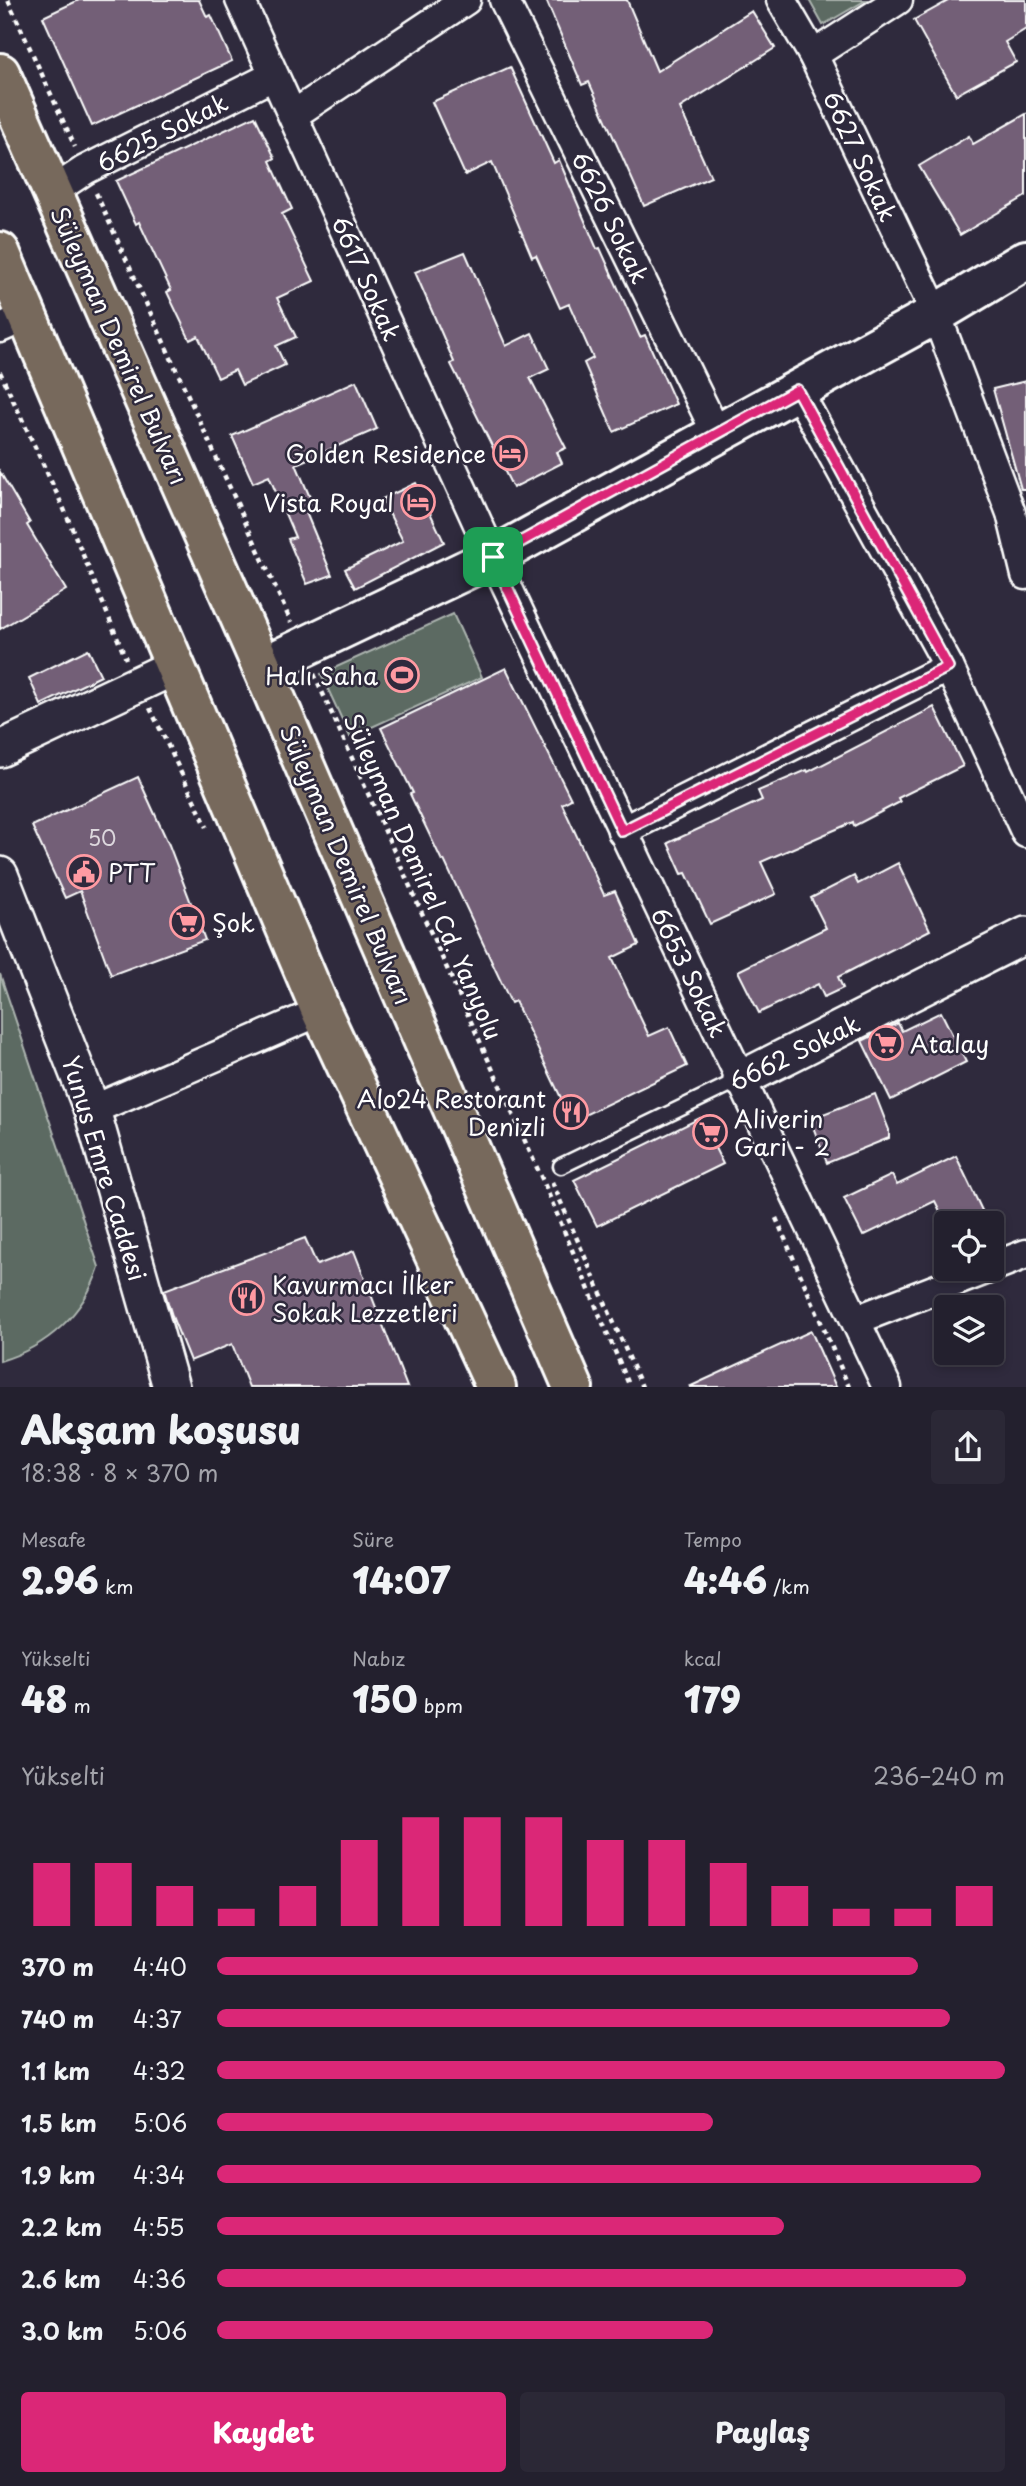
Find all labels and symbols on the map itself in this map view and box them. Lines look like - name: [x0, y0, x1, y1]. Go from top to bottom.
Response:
- street label: 6625 Sokak: [90, 83, 234, 180]
- street label: 6627 Sokak: [815, 85, 907, 227]
- street label: 6626 Sokak: [563, 145, 659, 290]
- street label: Süleyman Demirel Bulvarı: [42, 200, 198, 490]
- street label: 6617 Sokak: [323, 210, 411, 347]
- hotel icon: Golden Residence: [491, 434, 529, 472]
- place label: Golden Residence: [285, 435, 486, 471]
- hotel icon: Vista Royal: [399, 483, 437, 521]
- place label: Vista Royal: [263, 484, 394, 520]
- pin: [463, 527, 523, 587]
- sports icon: Halı Saha: [383, 656, 421, 694]
- place label: Halı Saha: [265, 657, 378, 693]
- street label: Süleyman Demirel Cd. Yanyolu: [335, 707, 513, 1045]
- street label: Süleyman Demirel Bulvarı: [272, 718, 422, 1010]
- house number: 50: [88, 821, 116, 853]
- public building icon: PTT: [65, 853, 103, 891]
- place label: PTT: [108, 854, 156, 890]
- street label: 6653 Sokak: [643, 901, 737, 1043]
- supermarket icon: Şok: [168, 903, 206, 941]
- place label: Şok: [212, 904, 255, 940]
- street label: 6662 Sokak: [722, 1005, 866, 1099]
- supermarket icon: Atalay: [867, 1024, 905, 1062]
- place label: Atalay: [910, 1025, 989, 1061]
- street label: Yunus Emre Caddesi: [54, 1051, 156, 1285]
- place label: Alo24 Restorant Denizli: [357, 1080, 546, 1144]
- restaurant icon: Alo24 Restorant Denizli: [552, 1093, 590, 1131]
- place label: Aliverin Gari - 2: [734, 1100, 830, 1164]
- supermarket icon: Aliverin Gari - 2: [691, 1113, 729, 1151]
- place label: Kavurmacı İlker Sokak Lezzetleri: [272, 1266, 458, 1330]
- restaurant icon: Kavurmacı İlker Sokak Lezzetleri: [228, 1279, 266, 1317]

